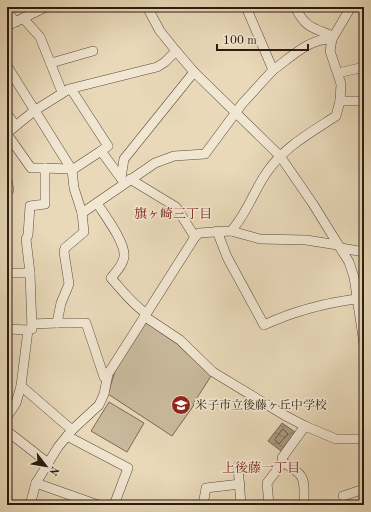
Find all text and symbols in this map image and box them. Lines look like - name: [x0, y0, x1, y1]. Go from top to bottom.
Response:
- scale bar: [217, 26, 308, 52]
- text: 100 m: [223, 35, 257, 47]
- district label: 旗ヶ崎三丁目: [134, 207, 212, 221]
- school or university icon: 米子市立後藤ヶ丘中学校: [170, 394, 192, 416]
- place label: 米子市立後藤ヶ丘中学校: [195, 398, 327, 412]
- north arrow: [26, 446, 66, 486]
- district label: 上後藤一丁目: [222, 461, 300, 475]
- text: N: [46, 464, 60, 477]

